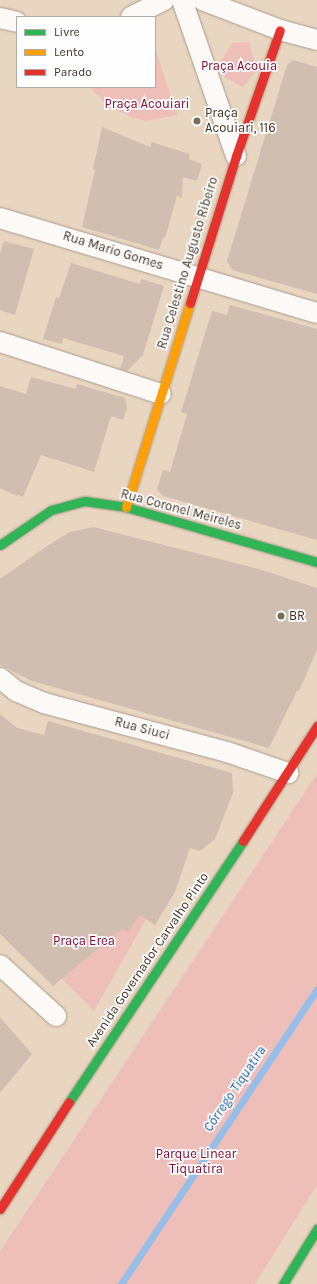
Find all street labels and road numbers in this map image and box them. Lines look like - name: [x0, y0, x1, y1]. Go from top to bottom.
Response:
- street label: Rua Celestino Augusto Ribeiro: [154, 175, 222, 351]
- street label: Rua Mario Gomes: [61, 228, 165, 274]
- street label: Rua Coronel Meireles: [119, 486, 243, 534]
- street label: Rua Siuci: [113, 714, 171, 744]
- street label: Avenida Governador Carvalho Pinto: [84, 870, 212, 1050]

